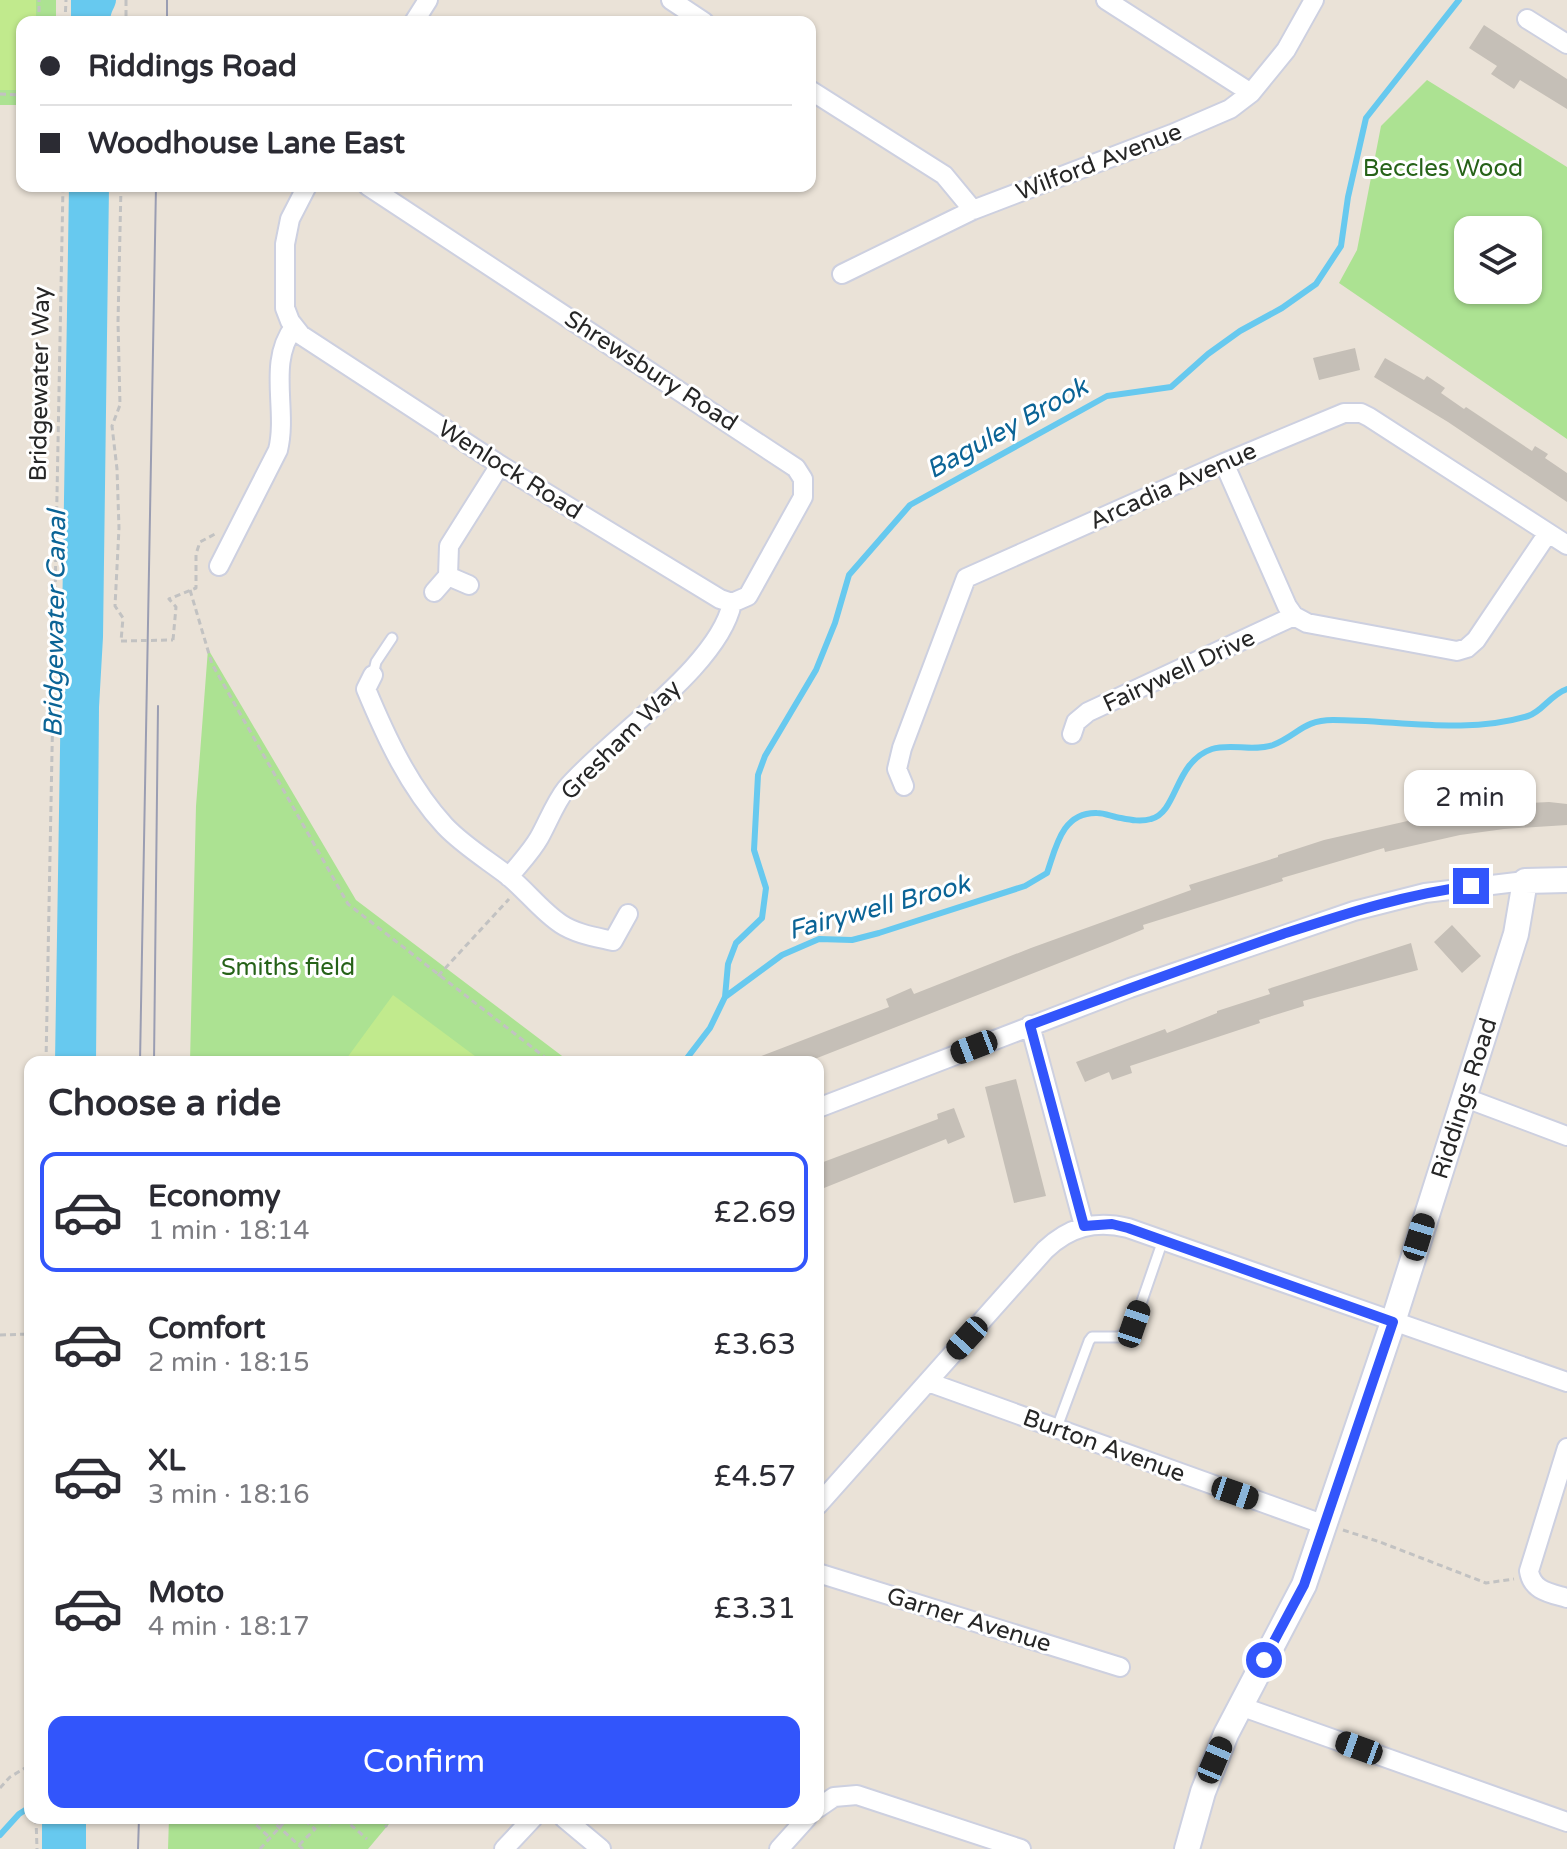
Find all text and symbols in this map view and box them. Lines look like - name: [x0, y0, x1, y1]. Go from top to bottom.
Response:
- text: Riddings Road: [88, 48, 297, 85]
- street label: Wilford Avenue: [1012, 117, 1186, 207]
- text: Woodhouse Lane East: [88, 125, 405, 162]
- park label: Beccles Wood: [1363, 154, 1523, 183]
- map controls: [1454, 216, 1542, 304]
- button: layers: [1454, 216, 1542, 304]
- street label: Bridgewater Way: [24, 286, 56, 482]
- street label: Shrewsbury Road: [559, 304, 743, 438]
- water label: Baguley Brook: [921, 370, 1095, 485]
- street label: Wenlock Road: [433, 414, 587, 526]
- street label: Arcadia Avenue: [1085, 436, 1261, 536]
- water label: Bridgewater Canal: [38, 507, 73, 738]
- street label: Fairywell Drive: [1099, 623, 1259, 719]
- street label: Gresham Way: [555, 674, 687, 806]
- callout: 2 min: [1405, 770, 1537, 826]
- text: 2 min: [1435, 782, 1505, 813]
- water label: Fairywell Brook: [785, 867, 975, 946]
- route end: [1453, 868, 1489, 904]
- park label: Smiths field: [221, 953, 355, 982]
- street label: Riddings Road: [1425, 1014, 1503, 1183]
- car: [947, 1027, 1001, 1067]
- text: Choose a ride: [48, 1082, 281, 1125]
- icon: car: [52, 1176, 124, 1248]
- text: Economy: [148, 1178, 281, 1215]
- text: £2.69: [714, 1194, 796, 1231]
- car: [1401, 1211, 1437, 1263]
- text: 1 min · 18:14: [148, 1215, 310, 1246]
- car: [1115, 1297, 1153, 1351]
- icon: car: [52, 1308, 124, 1380]
- text: Comfort: [148, 1310, 266, 1347]
- car: [942, 1312, 992, 1364]
- text: £3.63: [714, 1326, 796, 1363]
- text: 2 min · 18:15: [148, 1347, 310, 1378]
- street label: Burton Avenue: [1019, 1403, 1189, 1489]
- icon: car: [52, 1440, 124, 1512]
- text: XL: [148, 1442, 185, 1479]
- text: £4.57: [714, 1458, 796, 1495]
- car: [1208, 1474, 1262, 1512]
- text: 3 min · 18:16: [148, 1479, 310, 1510]
- icon: car: [52, 1572, 124, 1644]
- text: Moto: [148, 1574, 224, 1611]
- street label: Garner Avenue: [883, 1581, 1055, 1659]
- text: £3.31: [714, 1590, 796, 1627]
- text: 4 min · 18:17: [148, 1611, 310, 1642]
- route start: [1246, 1642, 1282, 1678]
- button: Confirm: [48, 1716, 800, 1808]
- car: [1332, 1729, 1386, 1767]
- car: [1195, 1733, 1235, 1787]

